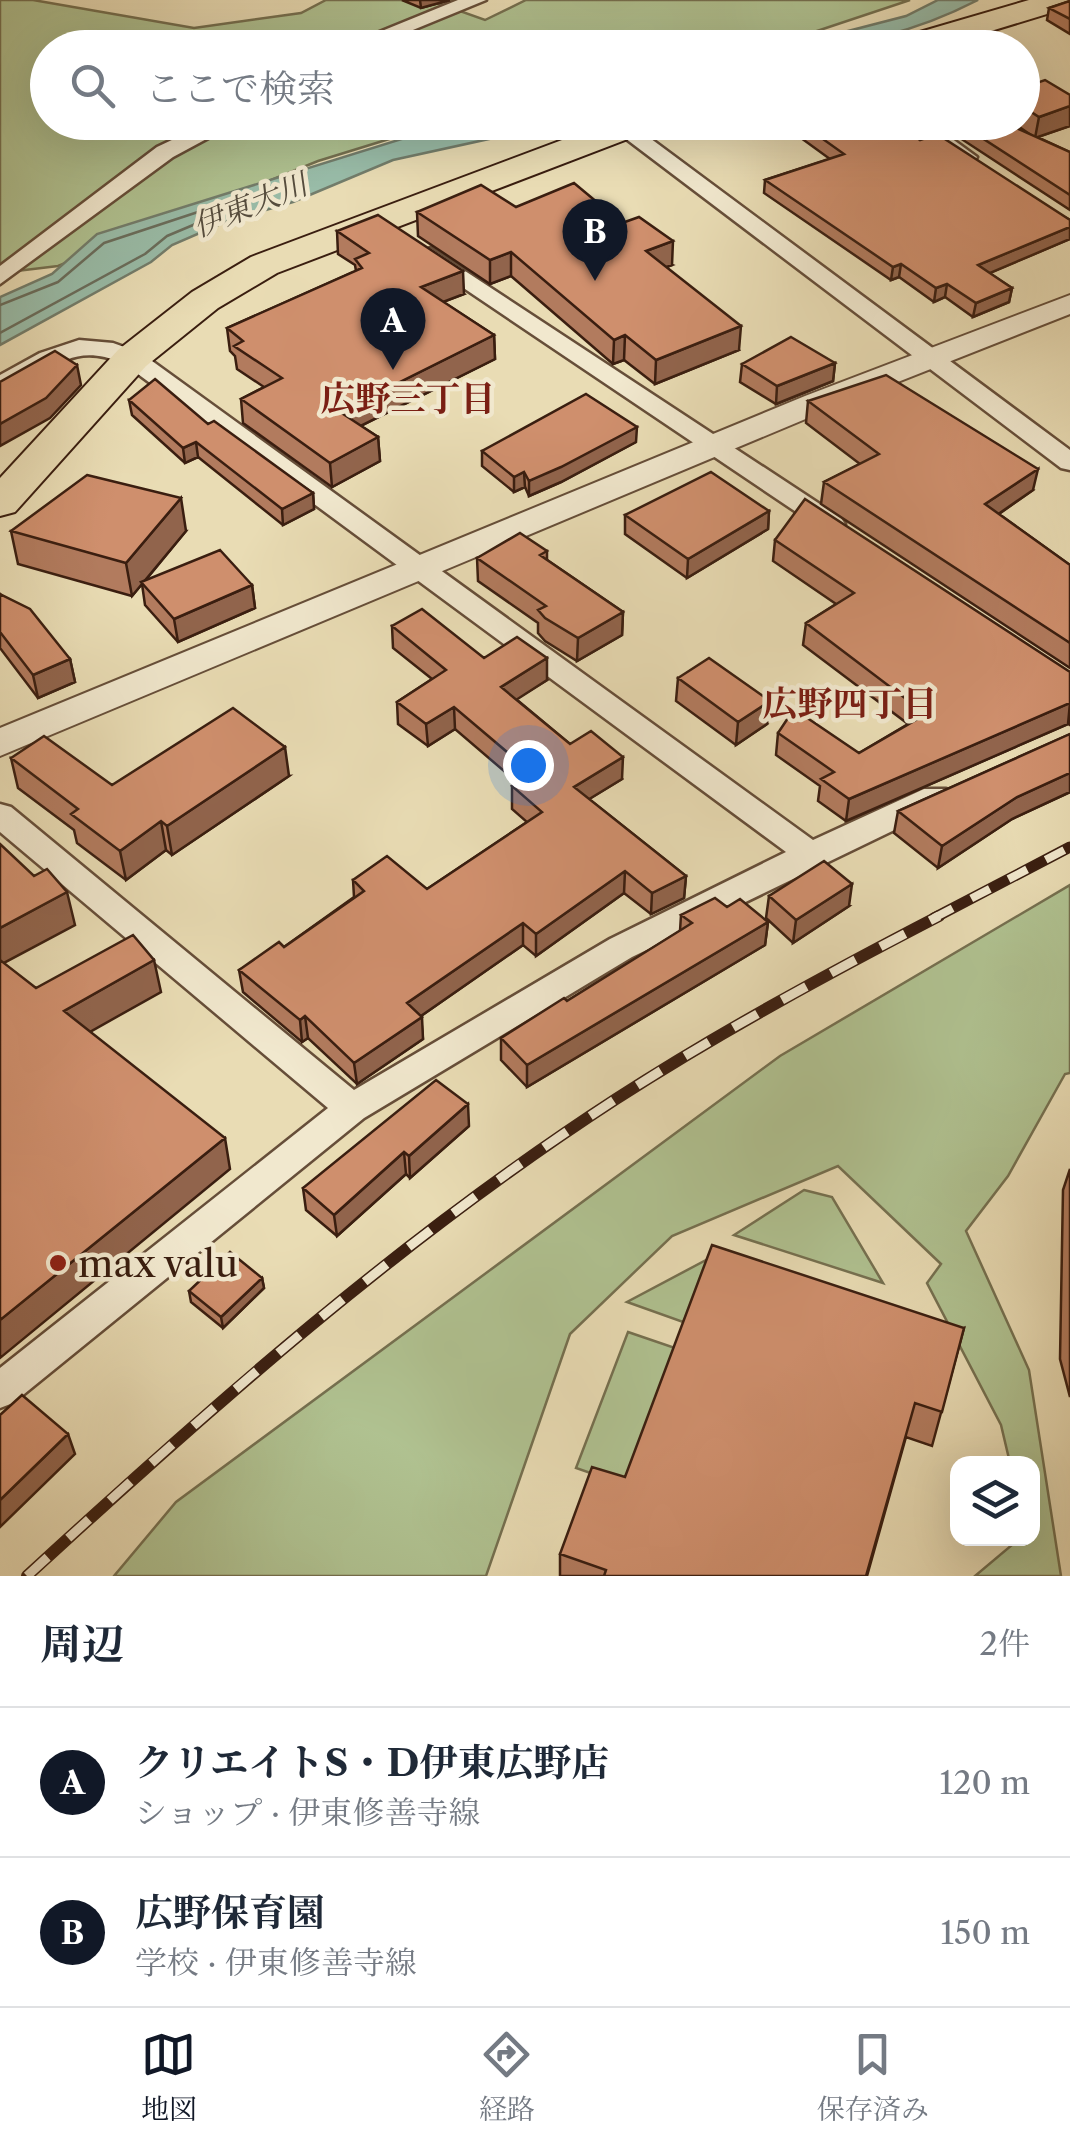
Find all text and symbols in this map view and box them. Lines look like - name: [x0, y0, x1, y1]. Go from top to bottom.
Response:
- search box: [30, 30, 1040, 140]
- icon: search: [65, 58, 120, 113]
- text: ここで検索: [145, 65, 335, 112]
- water label: 伊東大川: [187, 164, 315, 245]
- pin: B: [562, 198, 628, 281]
- pin: A: [360, 288, 426, 370]
- district label: 広野三丁目: [320, 377, 496, 420]
- district label: 広野四丁目: [762, 682, 938, 725]
- your location: [503, 740, 554, 791]
- place label: max valu: [78, 1240, 238, 1287]
- marker: max valu: [47, 1252, 69, 1274]
- map controls: [950, 1456, 1040, 1546]
- button: layers: [950, 1456, 1040, 1546]
- text: 周辺: [40, 1618, 124, 1670]
- text: 2件: [980, 1624, 1030, 1663]
- text: クリエイトS・D伊東広野店: [135, 1739, 610, 1786]
- text: A: [60, 1763, 85, 1802]
- text: 120 m: [940, 1763, 1030, 1802]
- text: ショップ · 伊東修善寺線: [135, 1793, 480, 1832]
- text: 広野保育園: [135, 1889, 325, 1936]
- text: B: [61, 1913, 84, 1952]
- text: 150 m: [941, 1913, 1030, 1952]
- text: 学校 · 伊東修善寺線: [135, 1943, 417, 1982]
- tab: 地図: [141, 2027, 197, 2127]
- tab: 経路: [479, 2027, 535, 2127]
- tab: 保存済み: [817, 2027, 929, 2127]

